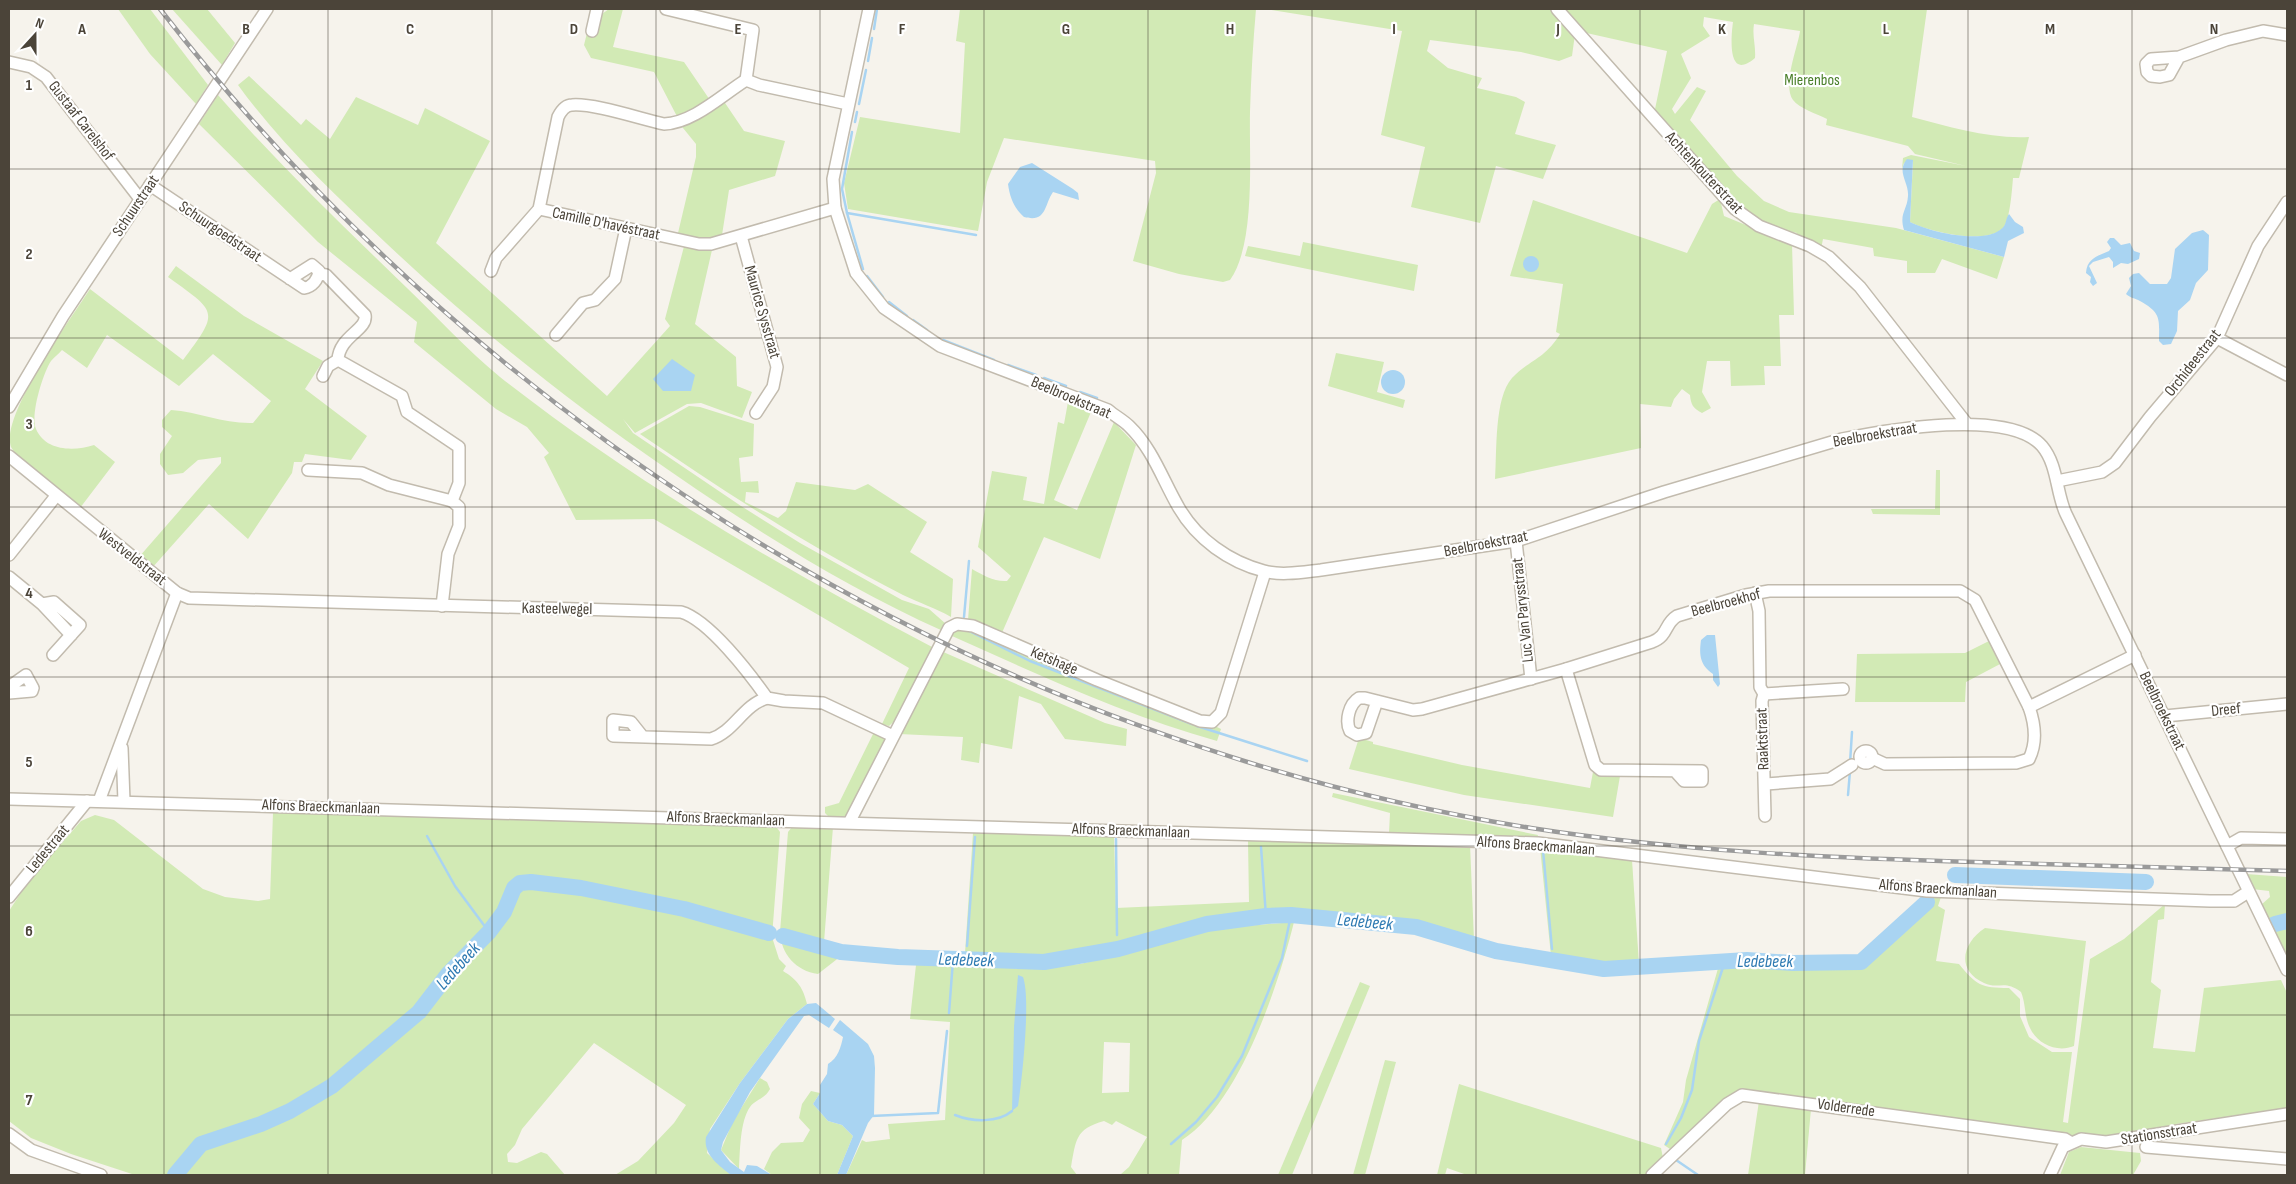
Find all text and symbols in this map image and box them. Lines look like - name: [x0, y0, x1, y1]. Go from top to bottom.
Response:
- north arrow: [10, 10, 60, 60]
- text: N: [33, 14, 46, 33]
- text: A: [77, 20, 86, 39]
- text: B: [242, 20, 250, 39]
- text: C: [406, 20, 414, 39]
- text: D: [570, 20, 578, 39]
- text: E: [735, 20, 742, 39]
- text: F: [899, 20, 906, 39]
- text: G: [1062, 20, 1070, 39]
- text: H: [1226, 20, 1234, 39]
- text: I: [1392, 20, 1396, 39]
- text: J: [1555, 20, 1560, 39]
- text: K: [1718, 20, 1726, 39]
- text: L: [1883, 20, 1890, 39]
- text: M: [2045, 20, 2055, 39]
- text: N: [2210, 20, 2218, 39]
- park label: Mierenbos: [1784, 71, 1840, 90]
- text: 1: [26, 76, 33, 95]
- street label: Gustaaf Carelshof: [44, 77, 118, 165]
- street label: Achtenkouterstraat: [1660, 127, 1747, 218]
- street label: Schuurstraat: [109, 172, 164, 240]
- street label: Schuurgoedstraat: [175, 197, 265, 267]
- street label: Camille D'havéstraat: [550, 203, 662, 245]
- text: 2: [25, 245, 33, 264]
- street label: Maurice Sysstraat: [740, 263, 784, 361]
- street label: Orchideestraat: [2161, 325, 2225, 400]
- street label: Beelbroekstraat: [1028, 373, 1114, 423]
- text: 3: [25, 415, 33, 434]
- street label: Beelbroekstraat: [1831, 418, 1919, 452]
- street label: Westveldstraat: [94, 524, 170, 590]
- street label: Beelbroekstraat: [1442, 527, 1530, 561]
- street label: Luc Van Parysstraat: [1508, 557, 1538, 663]
- text: 4: [25, 584, 33, 603]
- street label: Beelbroekhof: [1689, 585, 1763, 621]
- street label: Kasteelwegel: [521, 599, 593, 619]
- street label: Ketshage: [1027, 643, 1081, 679]
- street label: Beelbroekstraat: [2135, 669, 2189, 753]
- street label: Dreef: [2210, 699, 2242, 721]
- street label: Raaktstraat: [1752, 707, 1774, 771]
- text: 5: [25, 753, 33, 772]
- street label: Alfons Braeckmanlaan: [261, 795, 380, 819]
- street label: Alfons Braeckmanlaan: [666, 807, 785, 831]
- street label: Alfons Braeckmanlaan: [1071, 819, 1190, 843]
- street label: Ledestraat: [22, 821, 74, 877]
- street label: Alfons Braeckmanlaan: [1475, 832, 1596, 860]
- street label: Alfons Braeckmanlaan: [1877, 875, 1998, 903]
- water label: Ledebeek: [1336, 909, 1395, 935]
- text: 6: [25, 922, 33, 941]
- water label: Ledebeek: [432, 937, 485, 994]
- water label: Ledebeek: [938, 949, 996, 972]
- water label: Ledebeek: [1737, 951, 1794, 972]
- text: 7: [26, 1091, 33, 1110]
- street label: Volderrede: [1816, 1095, 1876, 1121]
- street label: Stationsstraat: [2120, 1119, 2199, 1149]

